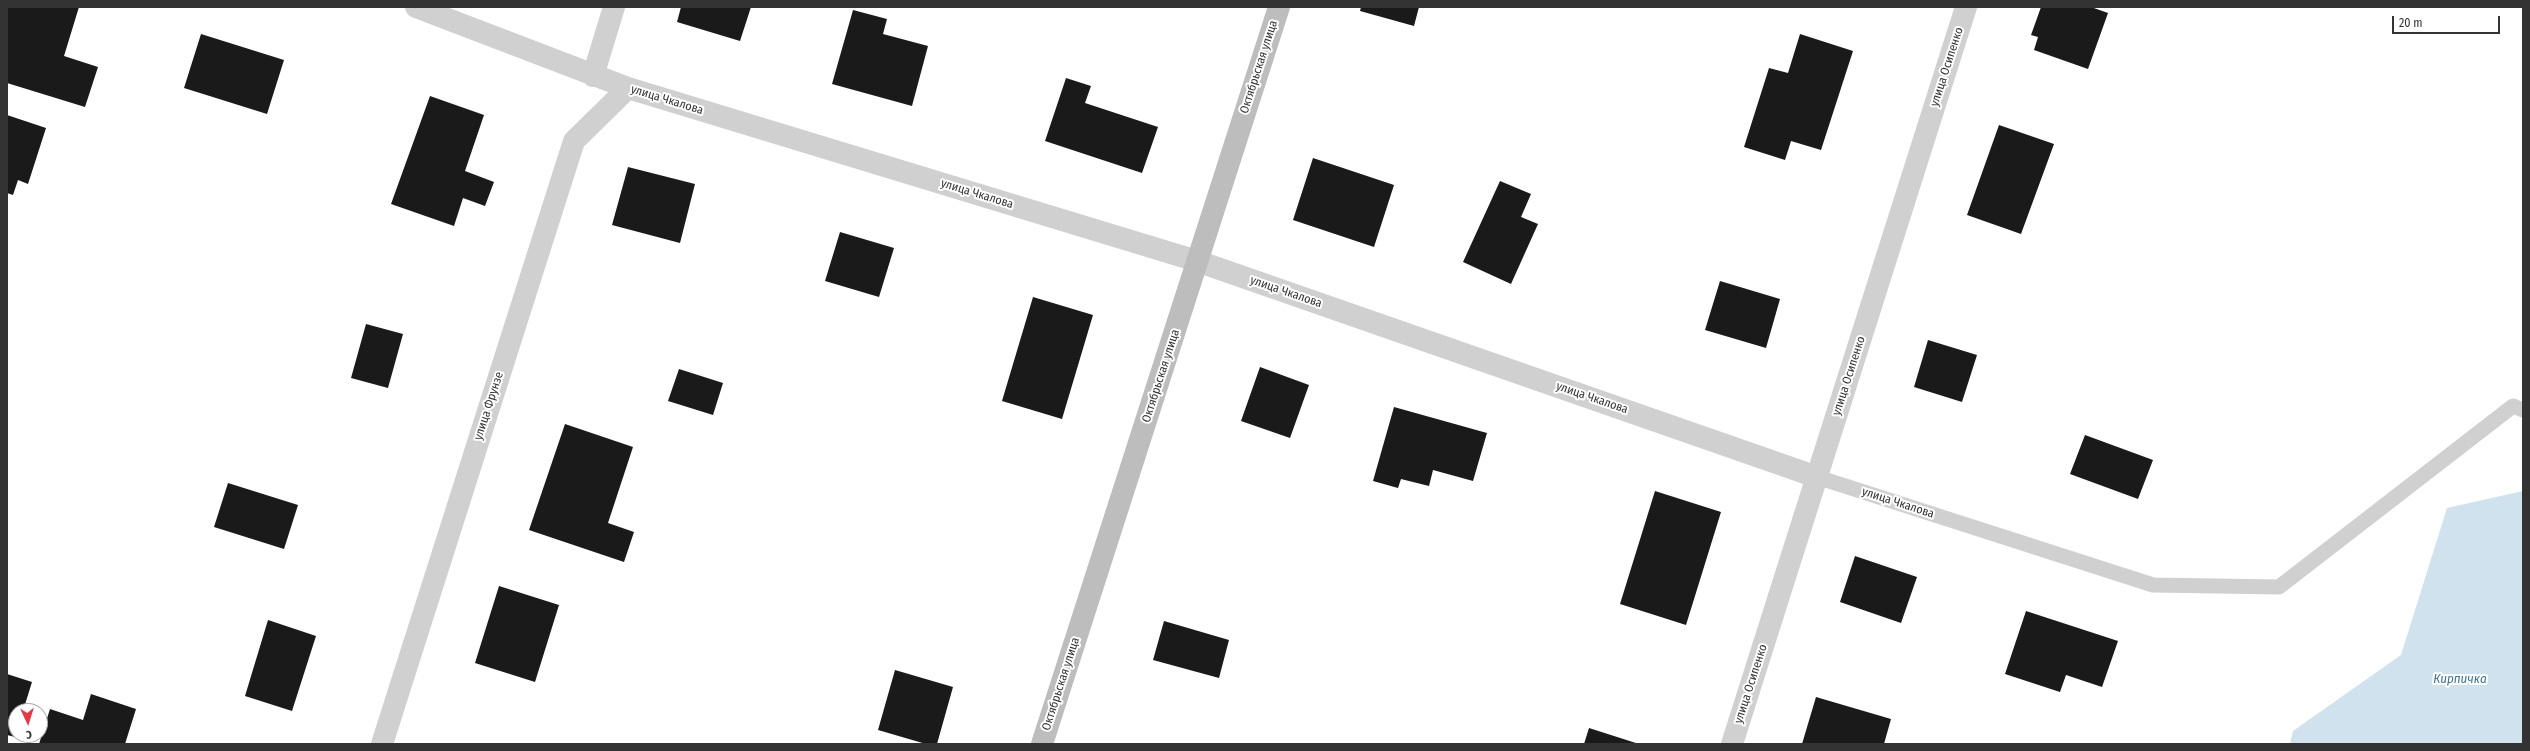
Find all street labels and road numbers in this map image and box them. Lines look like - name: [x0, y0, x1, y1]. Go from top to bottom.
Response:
- street label: Октябрьская улица: [1237, 19, 1281, 115]
- street label: улица Осипенко: [1927, 26, 1967, 108]
- street label: улица Чкалова: [629, 82, 705, 118]
- street label: улица Чкалова: [939, 176, 1015, 212]
- street label: улица Чкалова: [1248, 273, 1324, 311]
- street label: Октябрьская улица: [1139, 328, 1183, 424]
- street label: улица Осипенко: [1829, 335, 1869, 417]
- street label: улица Фрунзе: [471, 370, 507, 442]
- street label: улица Чкалова: [1554, 379, 1630, 417]
- street label: улица Чкалова: [1860, 485, 1936, 521]
- street label: Октябрьская улица: [1039, 636, 1083, 732]
- street label: улица Осипенко: [1731, 643, 1771, 725]

